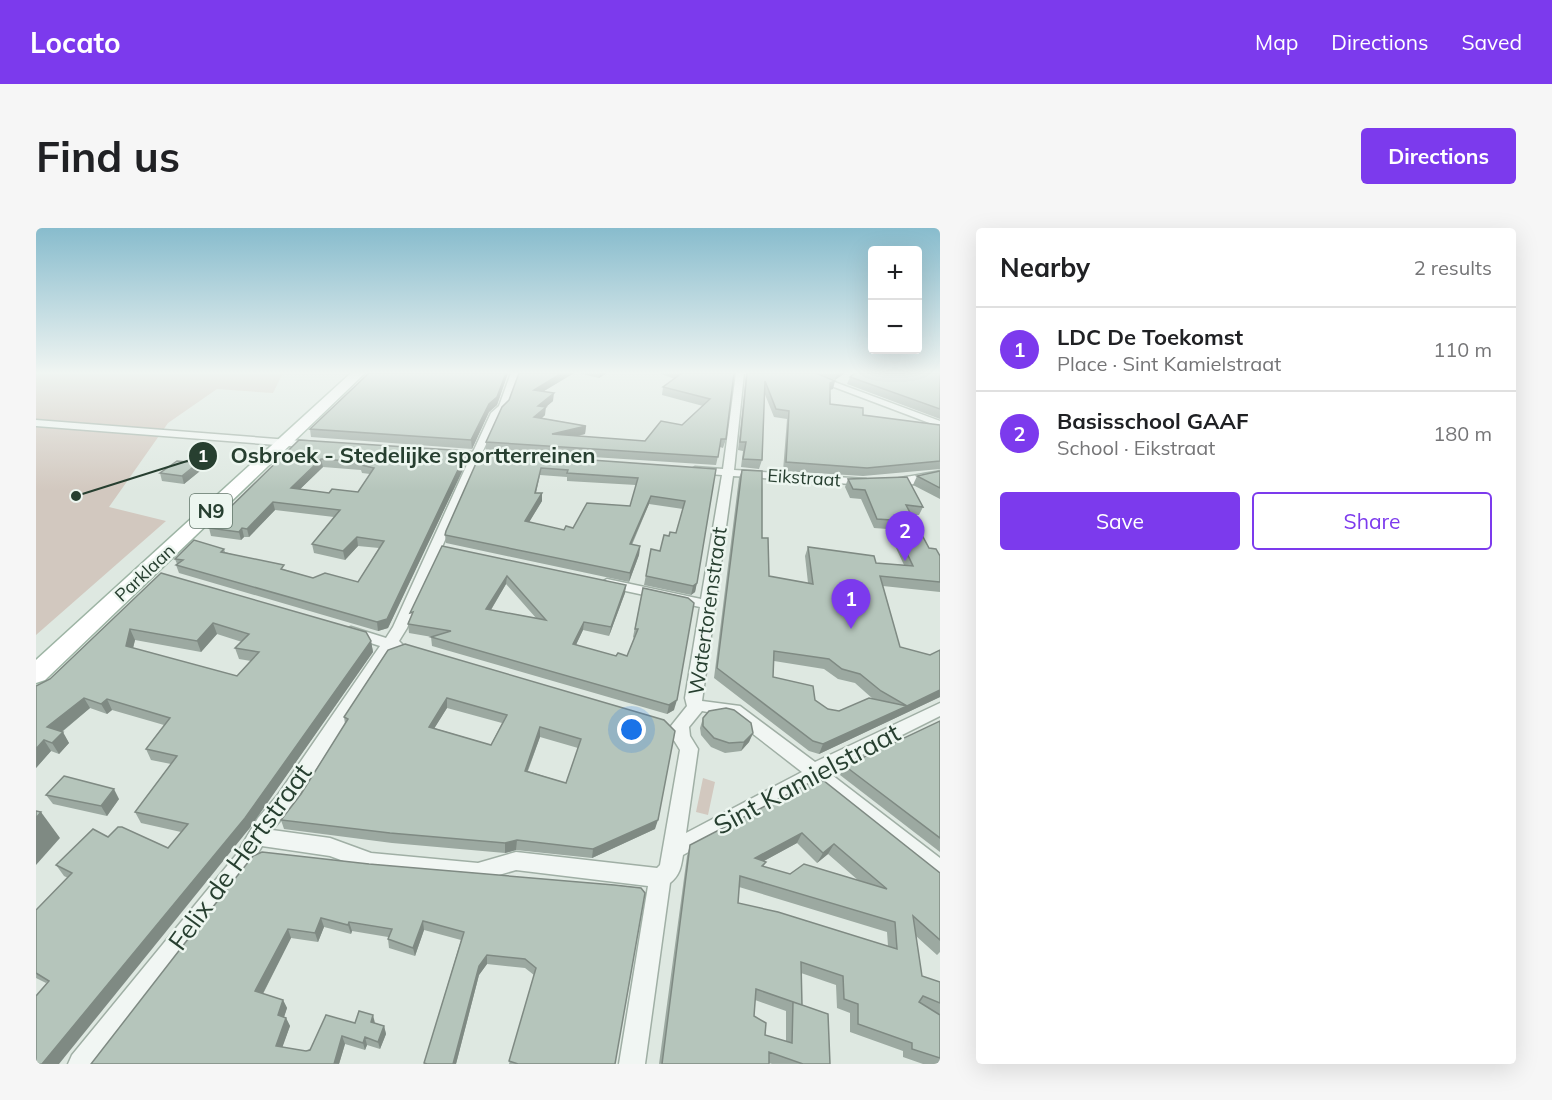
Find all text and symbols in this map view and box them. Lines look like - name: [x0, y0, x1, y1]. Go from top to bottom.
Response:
- text: Locato: [30, 25, 121, 60]
- text: Map: [1255, 29, 1298, 55]
- text: Directions: [1331, 29, 1428, 55]
- text: Saved: [1461, 29, 1522, 55]
- button: Directions: [1361, 128, 1516, 184]
- text: Find us: [36, 130, 180, 183]
- map controls: [868, 246, 922, 354]
- button: +: [868, 246, 922, 300]
- text: Nearby: [1000, 251, 1090, 284]
- text: 2 results: [1414, 255, 1492, 280]
- button: −: [868, 300, 922, 354]
- text: LDC De Toekomst: [1057, 323, 1243, 351]
- text: 1: [1014, 337, 1026, 362]
- text: 110 m: [1433, 337, 1492, 362]
- text: Place · Sint Kamielstraat: [1057, 351, 1281, 376]
- text: Basisschool GAAF: [1057, 407, 1249, 435]
- text: 2: [1014, 421, 1026, 446]
- text: 180 m: [1433, 421, 1492, 446]
- text: School · Eikstraat: [1057, 435, 1215, 460]
- callout: Osbroek - Stedelijke sportterreinen: [188, 436, 607, 476]
- text: Osbroek - Stedelijke sportterreinen: [230, 441, 596, 469]
- text: 1: [198, 444, 208, 467]
- street label: Eikstraat: [767, 463, 841, 492]
- button: Save: [1000, 492, 1240, 550]
- button: Share: [1252, 492, 1492, 550]
- road number: N9: [190, 494, 232, 528]
- pin: 2: [886, 512, 924, 561]
- street label: Watertorenstraat: [682, 525, 732, 697]
- street label: Parklaan: [110, 539, 180, 606]
- pin: 1: [832, 580, 870, 629]
- your location: [617, 715, 646, 744]
- street label: Sint Kamielstraat: [708, 716, 906, 842]
- street label: Felix de Hertstraat: [161, 757, 318, 956]

